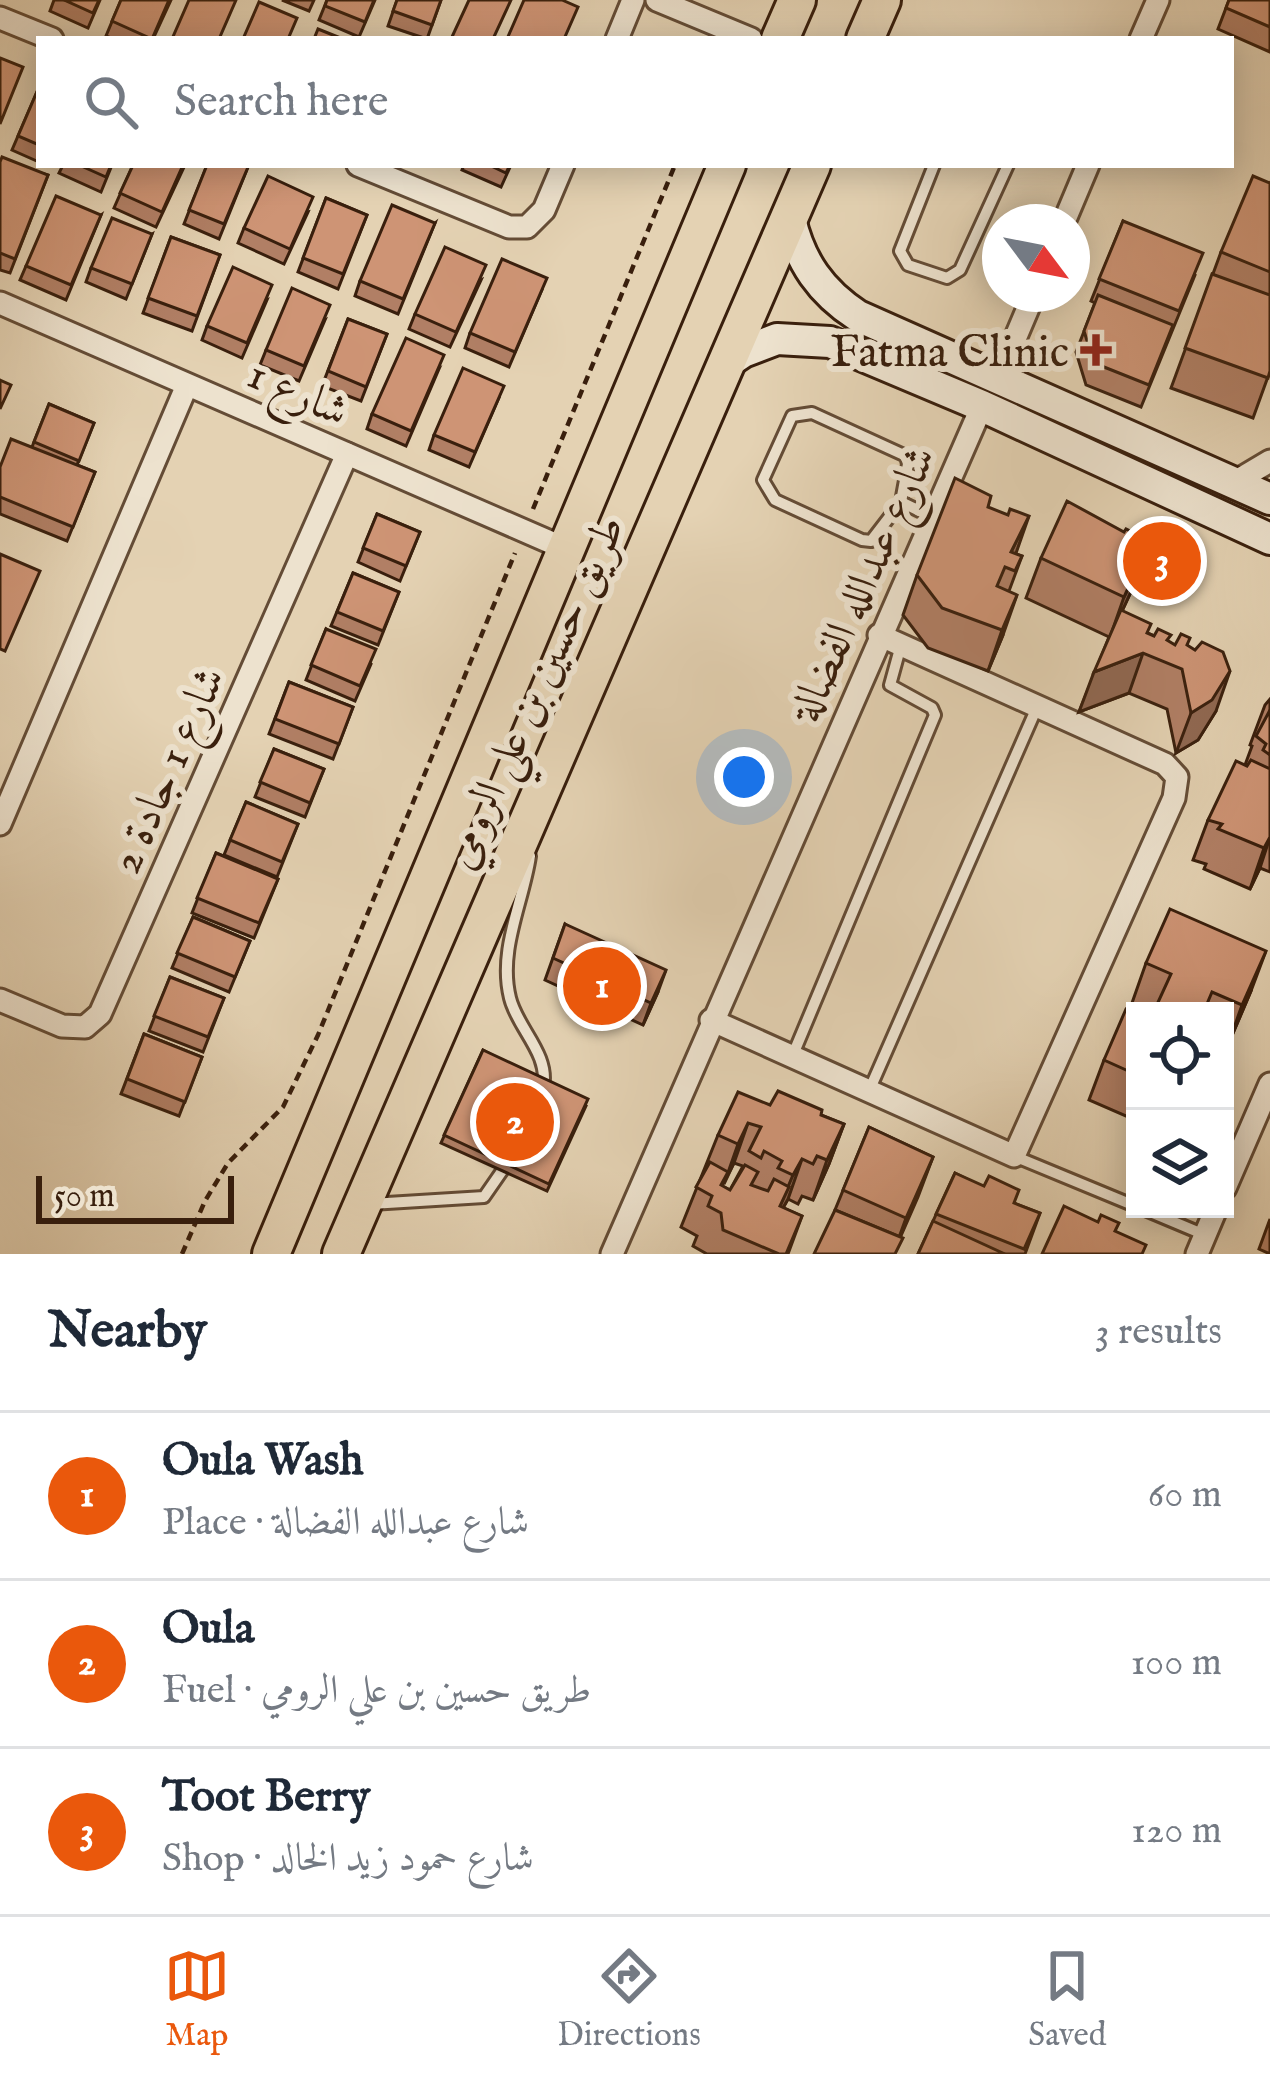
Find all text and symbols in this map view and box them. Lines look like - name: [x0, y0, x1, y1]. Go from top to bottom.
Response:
- search box: [36, 36, 1234, 168]
- icon: search: [78, 69, 144, 135]
- text: Search here: [174, 74, 388, 131]
- north arrow: [982, 204, 1090, 312]
- place label: Fatma Clinic: [830, 325, 1069, 382]
- marker: Fatma Clinic: [1080, 334, 1112, 366]
- street label: شارع 1: [236, 347, 357, 447]
- street label: شارع عبدالله الفضالة: [777, 438, 956, 736]
- street label: طريق حسين بن علي الرومي: [433, 507, 651, 883]
- pin: 3: [1123, 516, 1201, 606]
- street label: شارع 1 جادة 2: [98, 658, 245, 885]
- your location: [714, 747, 774, 807]
- pin: 1: [563, 941, 641, 1031]
- map controls: [1126, 1002, 1234, 1218]
- button: locate: [1126, 1002, 1234, 1110]
- pin: 2: [476, 1077, 554, 1167]
- button: layers: [1126, 1110, 1234, 1218]
- scale bar: [36, 1170, 234, 1223]
- text: 50 m: [54, 1176, 115, 1218]
- text: Nearby: [48, 1300, 207, 1365]
- text: 3 results: [1095, 1308, 1222, 1357]
- text: Oula Wash: [162, 1433, 364, 1490]
- text: 1: [80, 1471, 94, 1520]
- text: 60 m: [1148, 1471, 1222, 1520]
- text: Place · شارع عبدالله الفضالة: [162, 1499, 529, 1548]
- text: Oula: [162, 1601, 254, 1658]
- text: 2: [78, 1639, 96, 1688]
- text: 100 m: [1131, 1639, 1222, 1688]
- text: Fuel · طريق حسين بن علي الرومي: [162, 1667, 591, 1716]
- text: Toot Berry: [162, 1769, 370, 1826]
- text: 3: [80, 1807, 94, 1856]
- text: 120 m: [1131, 1807, 1222, 1856]
- text: Shop · شارع حمود زيد الخالد: [162, 1835, 534, 1884]
- tab: Map: [164, 1943, 230, 2057]
- tab: Directions: [557, 1943, 701, 2057]
- tab: Saved: [1028, 1943, 1106, 2057]

